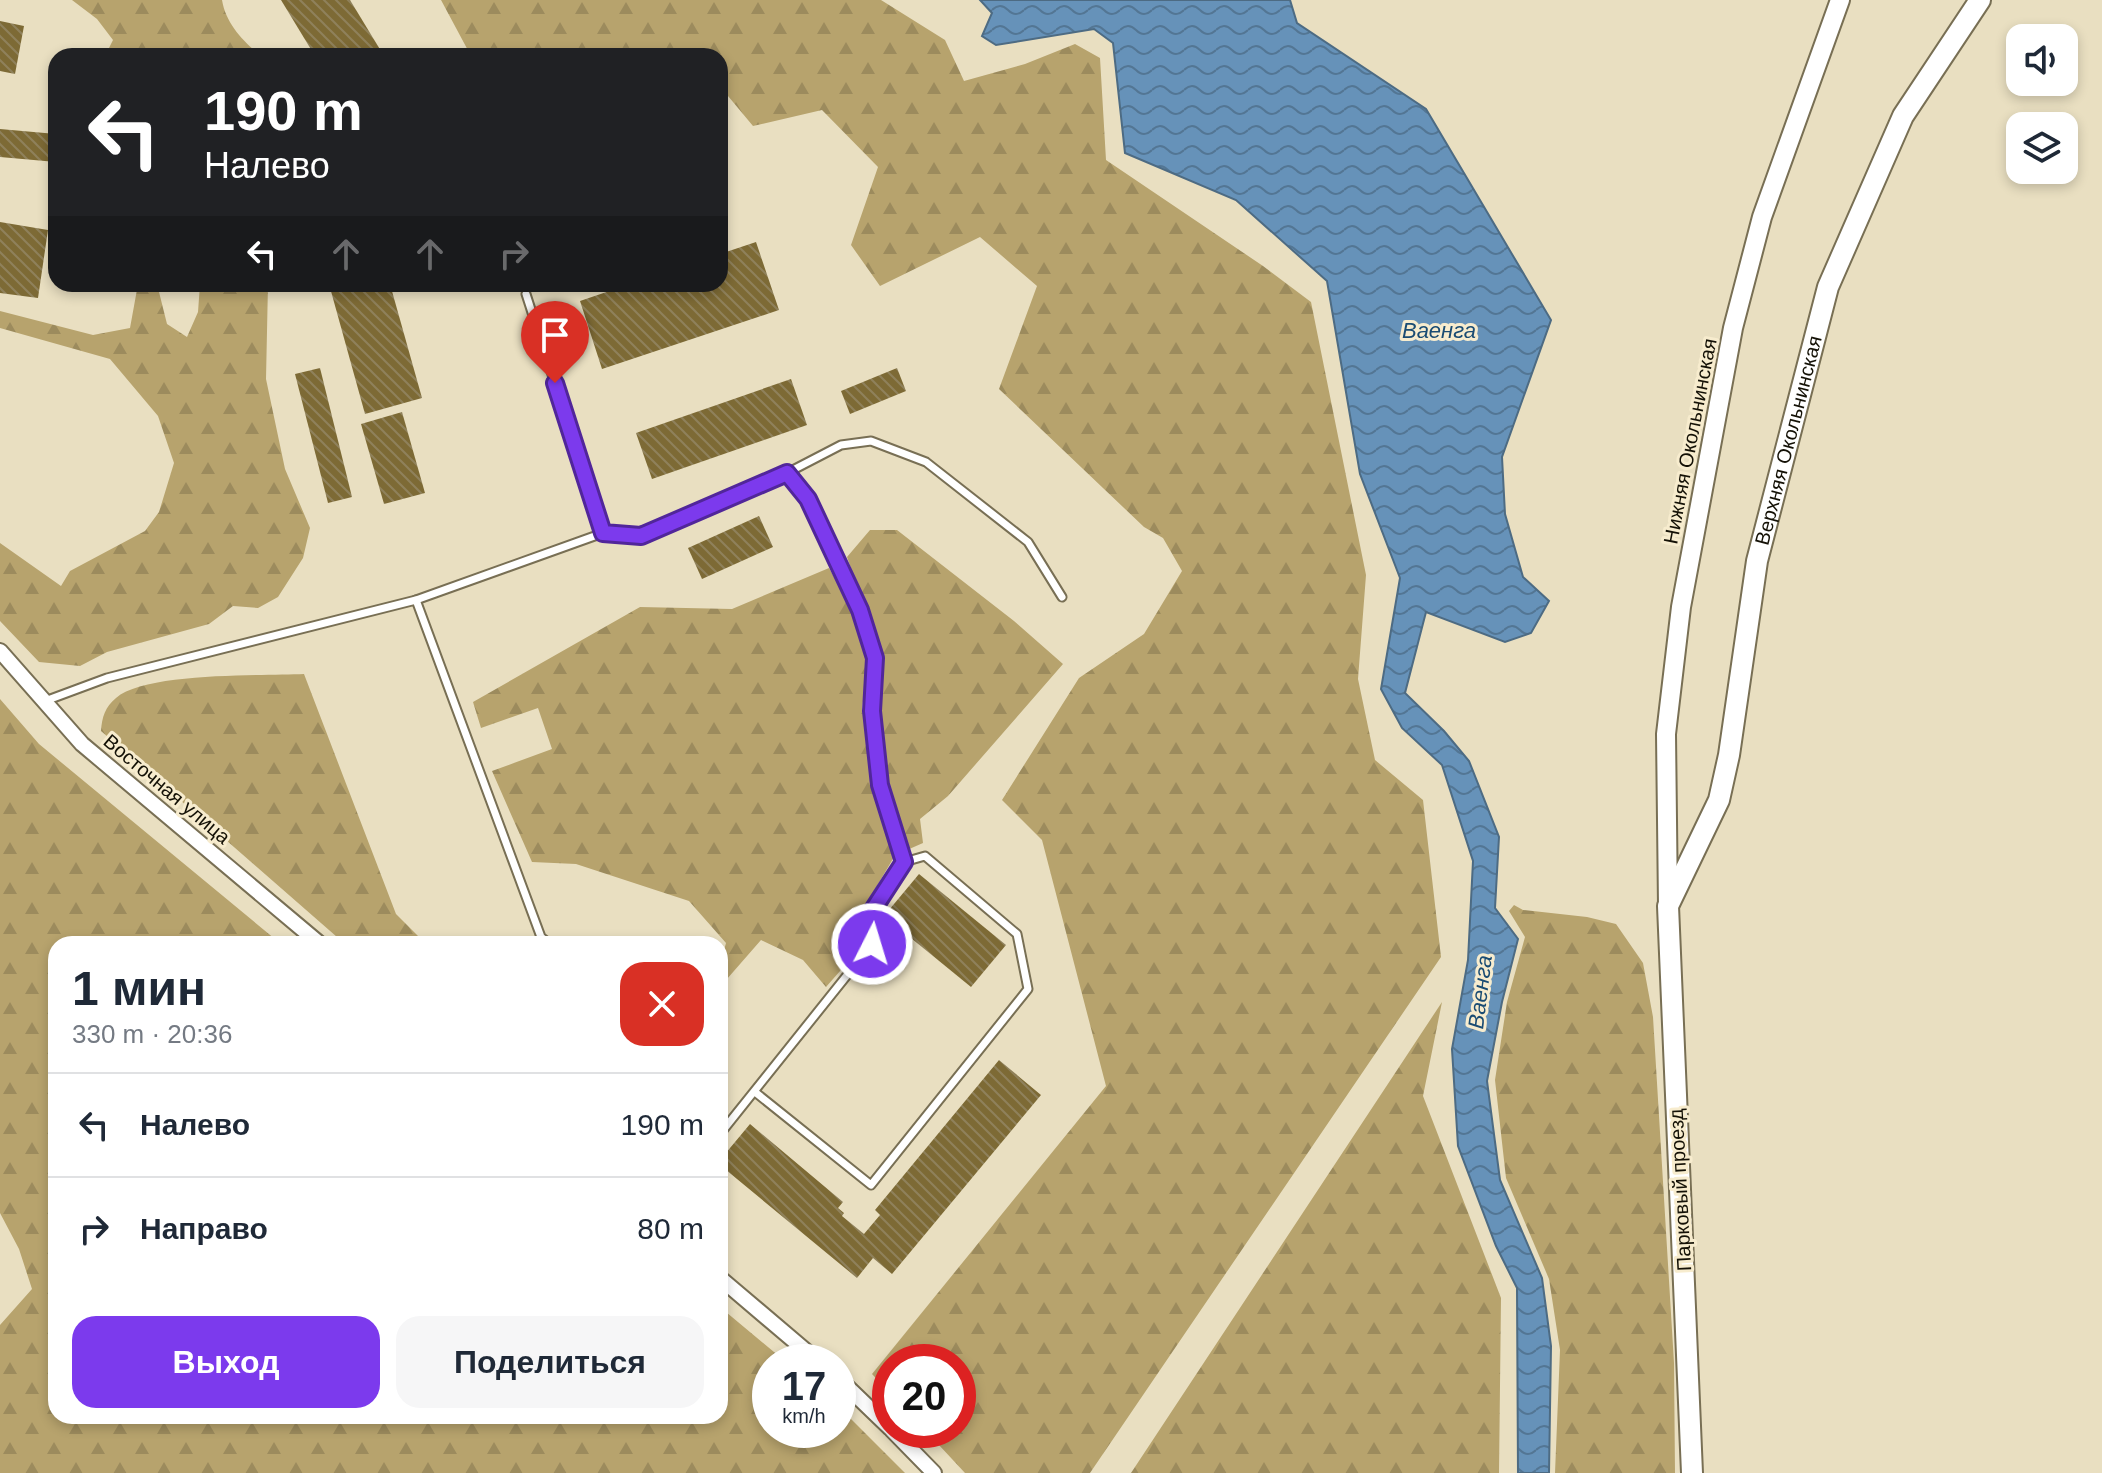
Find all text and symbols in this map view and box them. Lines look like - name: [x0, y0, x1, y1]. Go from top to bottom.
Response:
- map controls: [2006, 24, 2078, 184]
- button: sound: [2006, 24, 2078, 96]
- text: 190 m: [204, 79, 363, 142]
- icon: left: [72, 80, 176, 184]
- button: layers: [2006, 112, 2078, 184]
- text: Налево: [204, 145, 330, 186]
- icon: left: [240, 232, 284, 276]
- icon: ahead: [324, 232, 368, 276]
- icon: ahead: [408, 232, 452, 276]
- icon: right: [492, 232, 536, 276]
- pin: [521, 301, 589, 383]
- icon: arrive: [533, 313, 577, 357]
- water label: Ваенга: [1402, 318, 1476, 343]
- street label: Верхняя Окольнинская: [1751, 333, 1826, 547]
- street label: Нижняя Окольнинская: [1659, 336, 1721, 546]
- street label: Восточная улица: [99, 730, 235, 849]
- position arrow: [830, 902, 914, 986]
- water label: Ваенга: [1463, 954, 1497, 1030]
- text: 1 мин: [72, 962, 206, 1015]
- button: close: [620, 962, 704, 1046]
- text: 330 m · 20:36: [72, 1019, 232, 1049]
- icon: left: [72, 1103, 116, 1147]
- text: Налево: [140, 1108, 250, 1141]
- text: 190 m: [621, 1108, 704, 1141]
- street label: Парковый проезд: [1665, 1108, 1695, 1272]
- icon: right: [72, 1207, 116, 1251]
- text: Направо: [140, 1212, 268, 1245]
- text: 80 m: [637, 1212, 704, 1245]
- button: Выход: [72, 1316, 380, 1408]
- button: Поделиться: [396, 1316, 704, 1408]
- speed limit sign: 20: [872, 1344, 976, 1448]
- text: 17: [782, 1364, 826, 1408]
- text: km/h: [782, 1405, 826, 1427]

